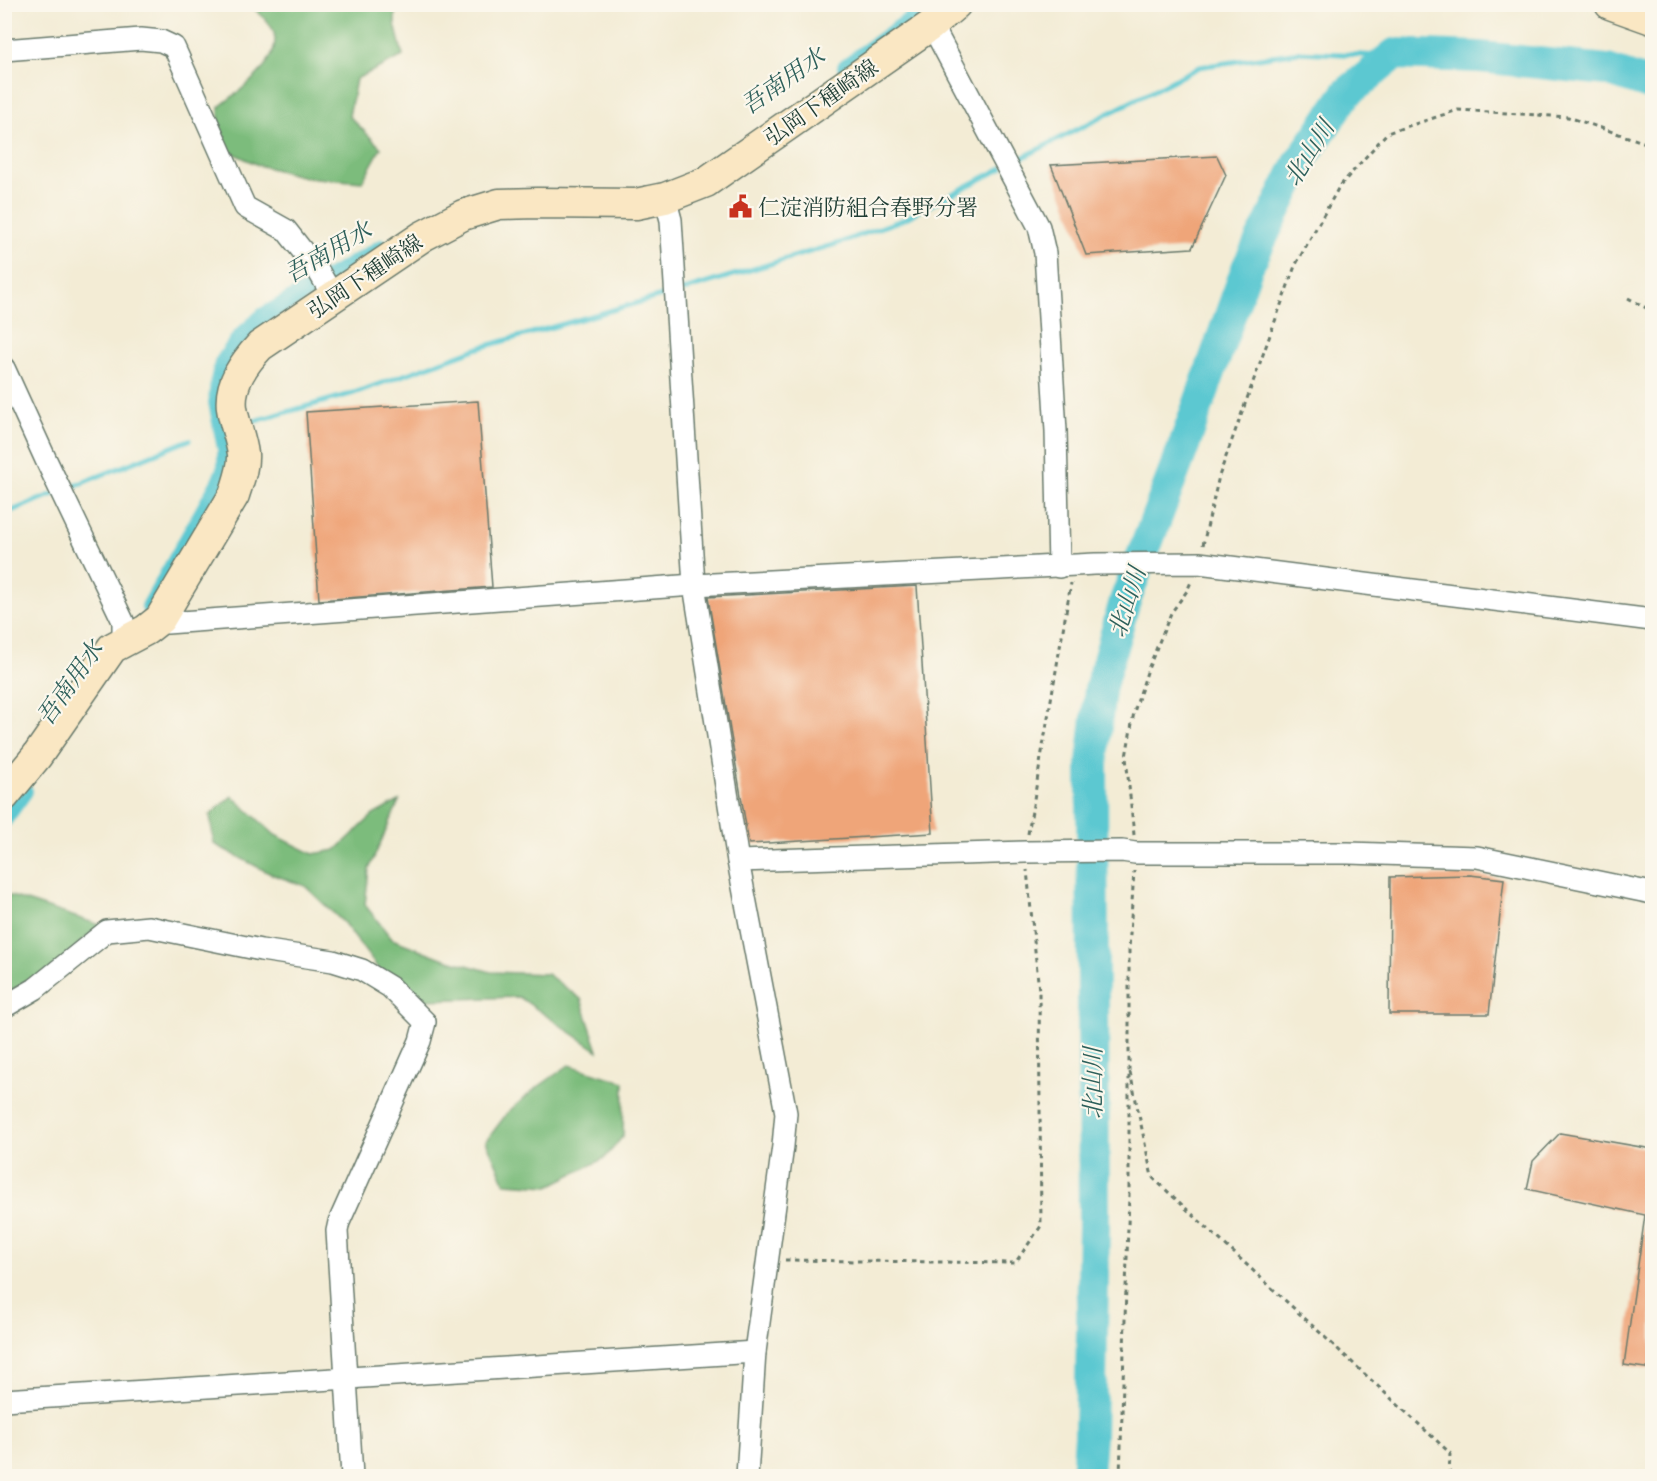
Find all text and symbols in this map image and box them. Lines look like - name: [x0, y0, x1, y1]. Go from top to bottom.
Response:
- water label: 吾南用水: [735, 40, 835, 124]
- street label: 弘岡下種崎線: [759, 53, 886, 155]
- water label: 北山川: [1277, 112, 1346, 194]
- public building icon: 仁淀消防組合春野分署: [727, 194, 753, 220]
- place label: 仁淀消防組合春野分署: [758, 194, 978, 226]
- water label: 吾南用水: [279, 214, 381, 292]
- street label: 弘岡下種崎線: [303, 228, 430, 329]
- water label: 北山川: [1102, 560, 1157, 642]
- water label: 吾南用水: [30, 633, 114, 733]
- water label: 北山川: [1078, 1044, 1112, 1119]

